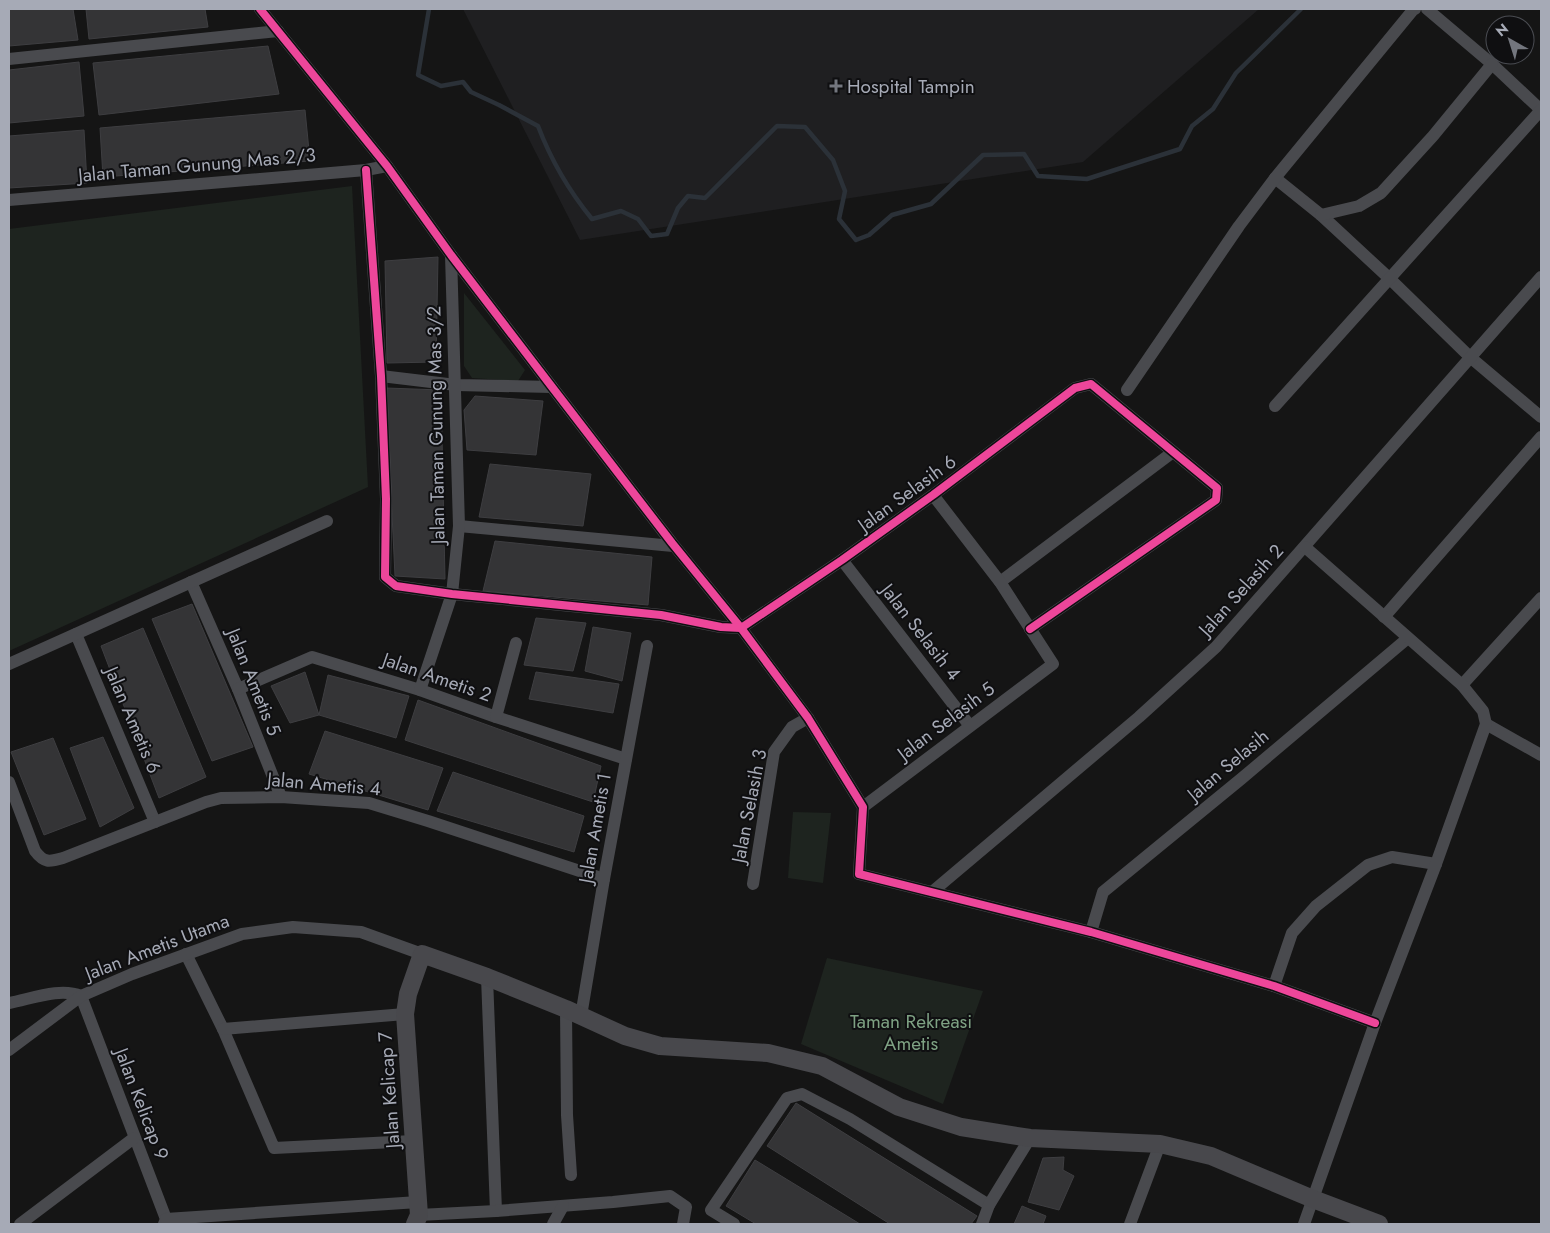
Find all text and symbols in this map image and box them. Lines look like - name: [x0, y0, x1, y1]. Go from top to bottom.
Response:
- north arrow: [1485, 15, 1535, 65]
- text: N: [1491, 19, 1512, 41]
- place label: Hospital Tampin: [847, 73, 975, 100]
- marker: Hospital Tampin: [829, 79, 843, 93]
- street label: Jalan Taman Gunung Mas 2/3: [74, 141, 317, 189]
- street label: Jalan Taman Gunung Mas 3/2: [420, 306, 452, 547]
- street label: Jalan Selasih 6: [850, 448, 962, 540]
- street label: Jalan Selasih 2: [1190, 538, 1290, 644]
- street label: Jalan Selasih 4: [873, 576, 967, 686]
- street label: Jalan Ametis 5: [219, 621, 288, 740]
- street label: Jalan Ametis 2: [376, 645, 495, 708]
- street label: Jalan Ametis 6: [97, 660, 168, 778]
- street label: Jalan Selasih 5: [889, 675, 1000, 768]
- street label: Jalan Selasih: [1179, 723, 1275, 809]
- street label: Jalan Selasih 3: [724, 747, 773, 868]
- street label: Jalan Ametis 4: [263, 765, 382, 802]
- street label: Jalan Ametis 1: [572, 771, 618, 888]
- street label: Jalan Ametis Utama: [78, 907, 233, 988]
- park label: Taman Rekreasi Ametis: [850, 1008, 972, 1057]
- street label: Jalan Kelicap 7: [371, 1031, 407, 1152]
- street label: Jalan Kelicap 9: [107, 1041, 176, 1164]

